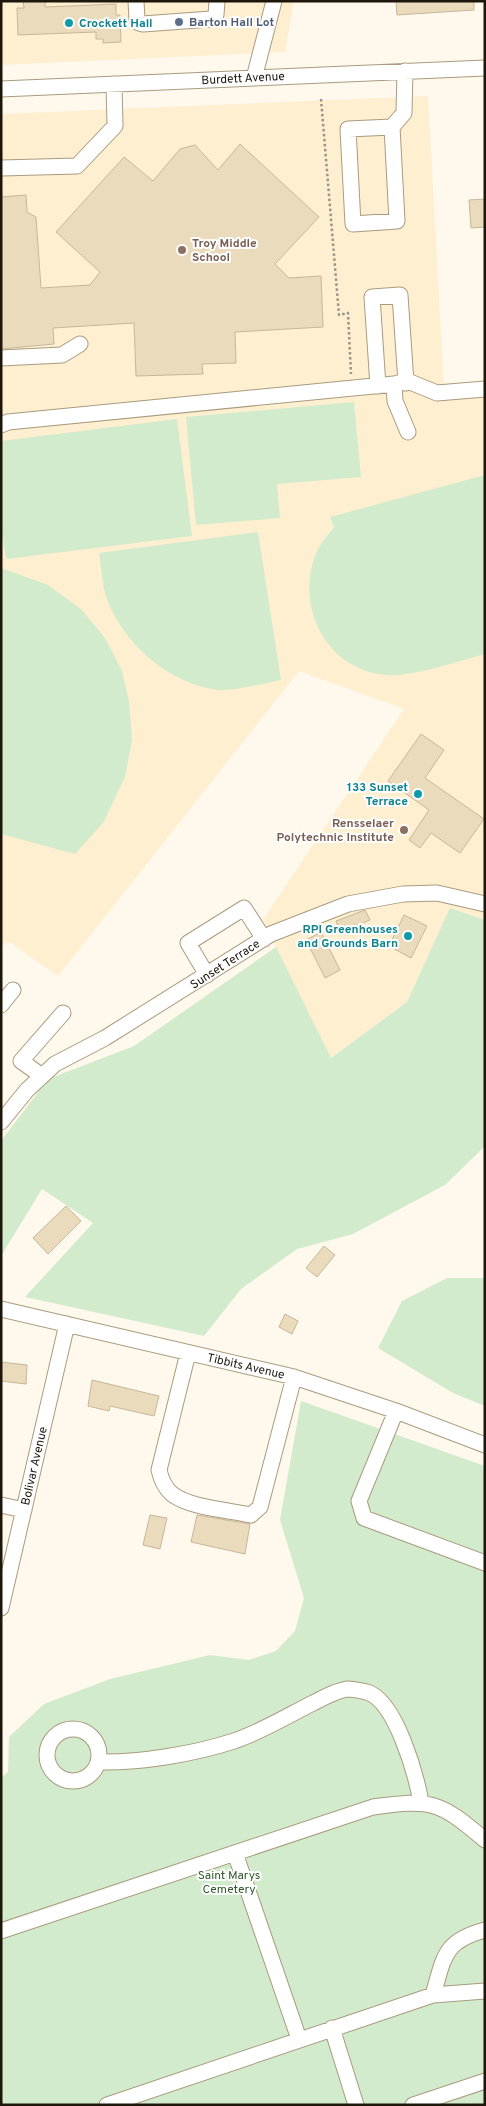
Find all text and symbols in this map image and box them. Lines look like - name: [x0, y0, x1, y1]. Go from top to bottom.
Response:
- place label: Barton Hall Lot: [189, 15, 274, 31]
- place label: Crockett Hall: [79, 16, 153, 32]
- marker: Barton Hall Lot: [173, 16, 185, 28]
- marker: Crockett Hall: [63, 17, 75, 29]
- street label: Burdett Avenue: [201, 69, 285, 89]
- place label: Troy Middle School: [192, 236, 257, 266]
- marker: Troy Middle School: [176, 244, 188, 256]
- place label: 133 Sunset Terrace: [347, 780, 408, 810]
- marker: 133 Sunset Terrace: [412, 788, 424, 800]
- place label: Rensselaer Polytechnic Institute: [277, 816, 394, 846]
- marker: Rensselaer Polytechnic Institute: [398, 824, 410, 836]
- place label: RPI Greenhouses and Grounds Barn: [297, 922, 398, 952]
- marker: RPI Greenhouses and Grounds Barn: [402, 930, 414, 942]
- street label: Sunset Terrace: [188, 936, 263, 993]
- street label: Tibbits Avenue: [205, 1350, 286, 1384]
- street label: Bolivar Avenue: [18, 1425, 52, 1507]
- park label: Saint Marys Cemetery: [198, 1868, 260, 1898]

